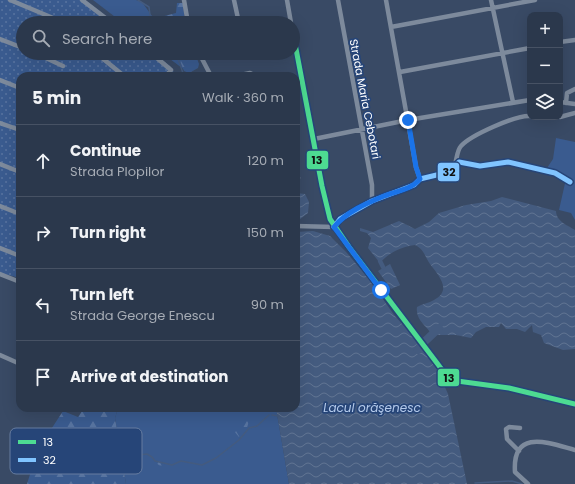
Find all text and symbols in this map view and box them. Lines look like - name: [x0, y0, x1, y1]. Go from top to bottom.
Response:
- map controls: [527, 12, 563, 120]
- button: +: [527, 12, 563, 48]
- search box: [16, 16, 300, 60]
- icon: search: [30, 27, 52, 49]
- text: Search here: [62, 28, 152, 49]
- street label: Strada Maria Cebotari: [346, 38, 385, 161]
- button: −: [527, 48, 563, 84]
- button: layers: [527, 84, 563, 120]
- text: 5 min: [32, 86, 81, 110]
- text: Walk · 360 m: [202, 88, 284, 107]
- route end: [399, 111, 417, 129]
- text: Continue: [70, 140, 141, 161]
- icon: ahead: [32, 150, 54, 172]
- line badge: 13: [306, 150, 329, 170]
- text: 120 m: [247, 151, 284, 170]
- text: 13: [312, 152, 323, 168]
- text: Strada Plopilor: [70, 162, 164, 181]
- line badge: 32: [437, 162, 460, 182]
- text: 32: [443, 164, 455, 180]
- icon: right: [32, 222, 54, 244]
- text: Turn right: [70, 222, 146, 243]
- text: 150 m: [247, 223, 284, 242]
- route start: [372, 281, 390, 299]
- text: Turn left: [70, 284, 134, 305]
- icon: left: [32, 294, 54, 316]
- text: 90 m: [251, 295, 284, 314]
- text: Strada George Enescu: [70, 306, 215, 325]
- icon: arrive: [32, 366, 54, 388]
- text: Arrive at destination: [70, 366, 228, 387]
- line badge: 13: [437, 368, 460, 387]
- text: 13: [444, 370, 455, 386]
- water label: Lacul orăşenesc: [323, 399, 421, 416]
- legend: [10, 428, 142, 474]
- text: 13: [43, 434, 53, 450]
- text: 32: [43, 452, 56, 468]

